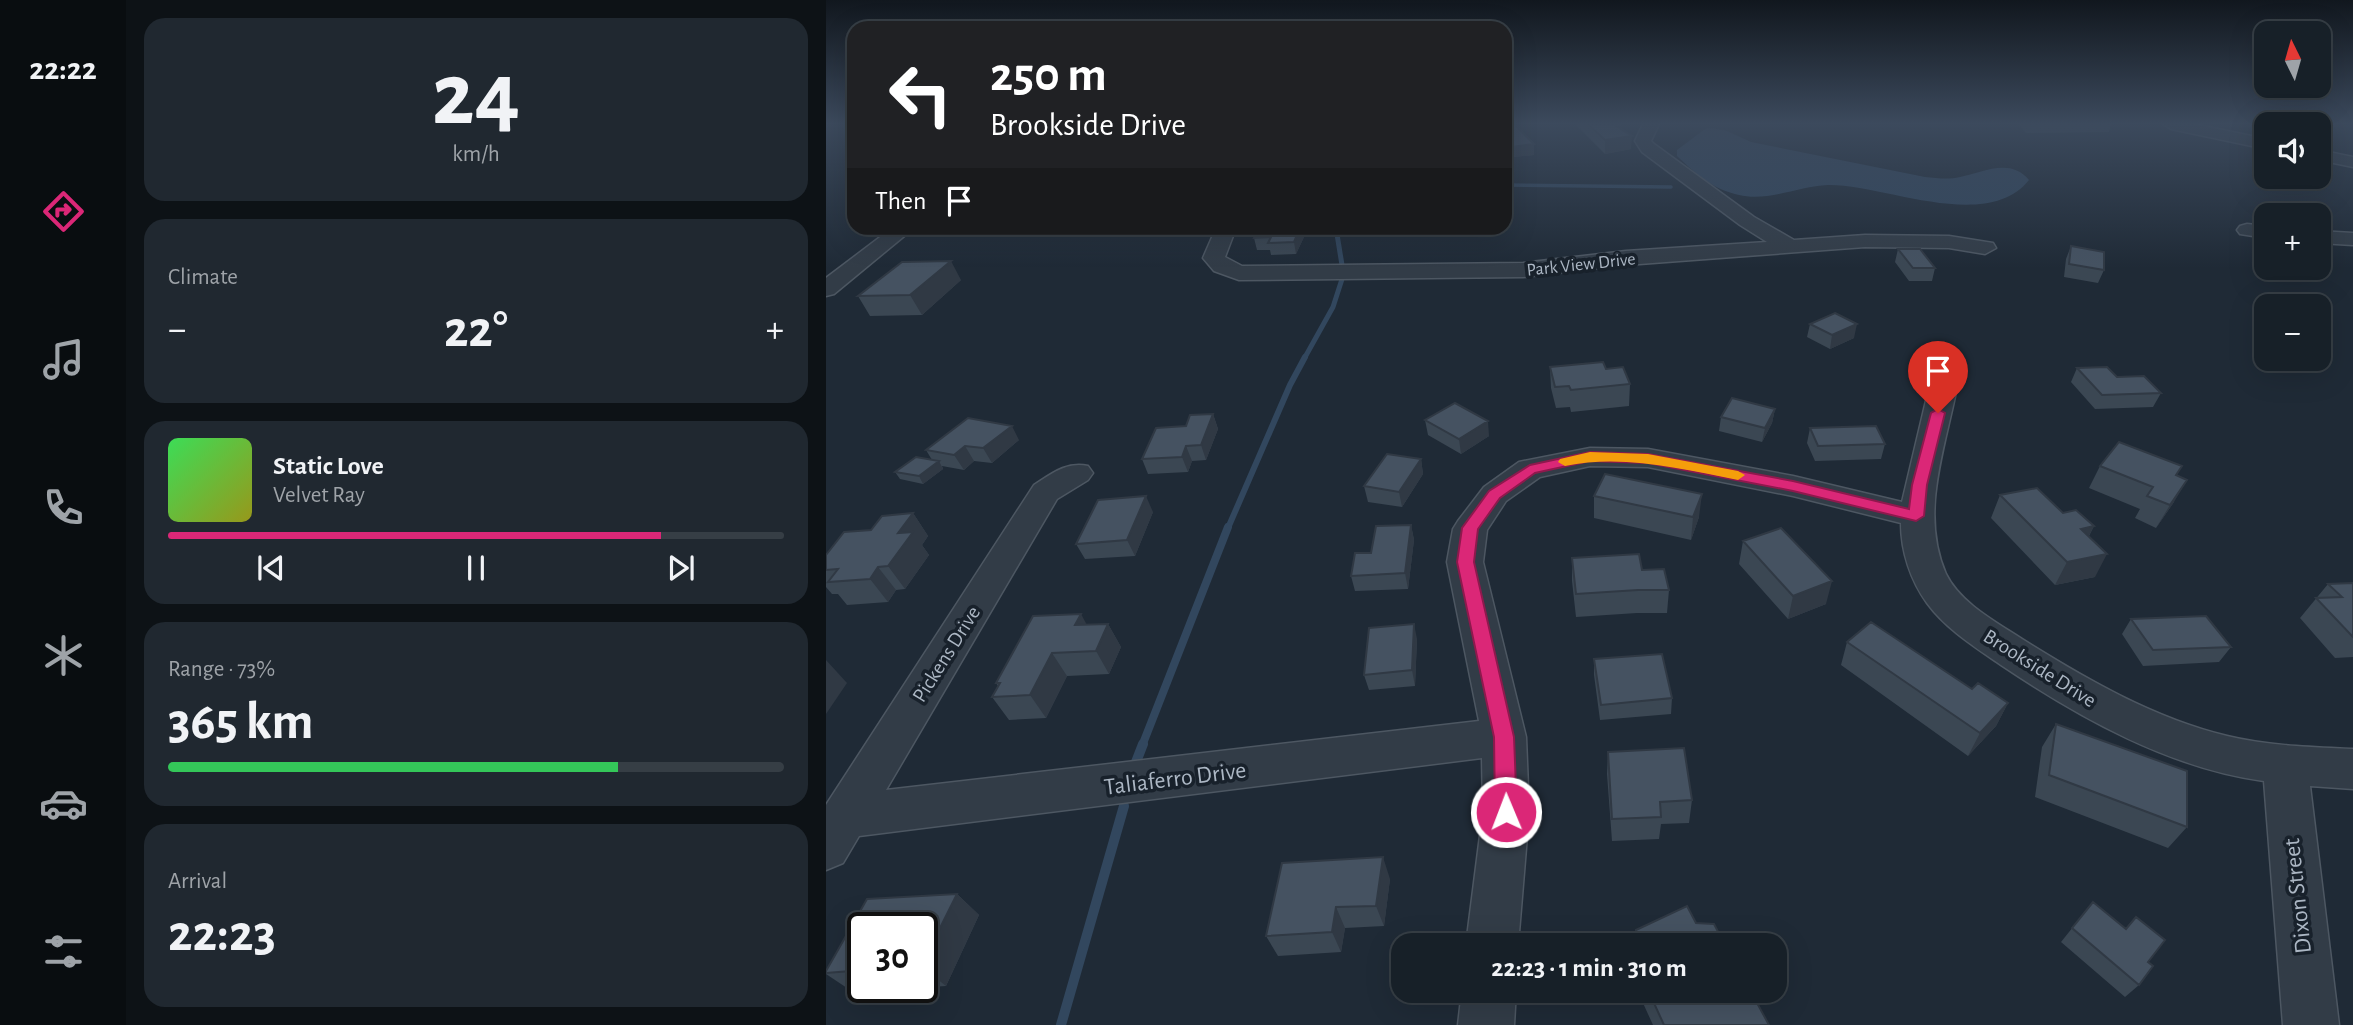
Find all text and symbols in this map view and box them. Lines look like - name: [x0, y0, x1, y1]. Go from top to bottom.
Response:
- north arrow: [2254, 21, 2331, 98]
- map controls: [2254, 21, 2331, 371]
- icon: left: [875, 49, 966, 140]
- text: 24: [432, 50, 520, 141]
- text: 250 m: [990, 51, 1107, 100]
- text: 22:22: [29, 53, 97, 85]
- text: Brookside Drive: [990, 109, 1186, 141]
- button: sound: [2254, 112, 2331, 189]
- text: km/h: [452, 143, 500, 166]
- icon: arrive: [940, 182, 978, 220]
- icon: directions: [39, 187, 88, 236]
- text: Then: [875, 188, 926, 214]
- button: +: [2254, 203, 2331, 280]
- street label: Park View Drive: [1526, 250, 1636, 280]
- text: Climate: [168, 266, 238, 289]
- button: −: [2254, 294, 2331, 371]
- text: 22°: [444, 304, 508, 356]
- text: −: [168, 311, 186, 349]
- text: +: [766, 311, 784, 349]
- icon: music: [39, 335, 88, 384]
- pin: [1908, 341, 1968, 413]
- icon: arrive: [1919, 352, 1957, 390]
- text: Static Love: [273, 453, 384, 479]
- icon: phone: [39, 483, 88, 532]
- text: Velvet Ray: [273, 484, 365, 507]
- icon: previous: [252, 549, 290, 587]
- icon: pause: [457, 549, 495, 587]
- icon: next: [662, 549, 700, 587]
- street label: Pickens Drive: [909, 603, 984, 706]
- street label: Brookside Drive: [1980, 625, 2100, 711]
- icon: climate: [39, 631, 88, 680]
- text: Range · 73%: [168, 658, 275, 681]
- text: 365 km: [168, 696, 314, 748]
- street label: Taliaferro Drive: [1103, 758, 1248, 800]
- position arrow: [1469, 775, 1543, 849]
- icon: car: [39, 779, 88, 828]
- street label: Dixon Street: [2280, 837, 2316, 955]
- text: Arrival: [168, 870, 227, 893]
- text: 22:23: [168, 908, 276, 960]
- speed limit sign: 30: [847, 912, 938, 1003]
- icon: filters: [39, 927, 88, 976]
- text: 22:23 · 1 min · 310 m: [1491, 955, 1687, 981]

